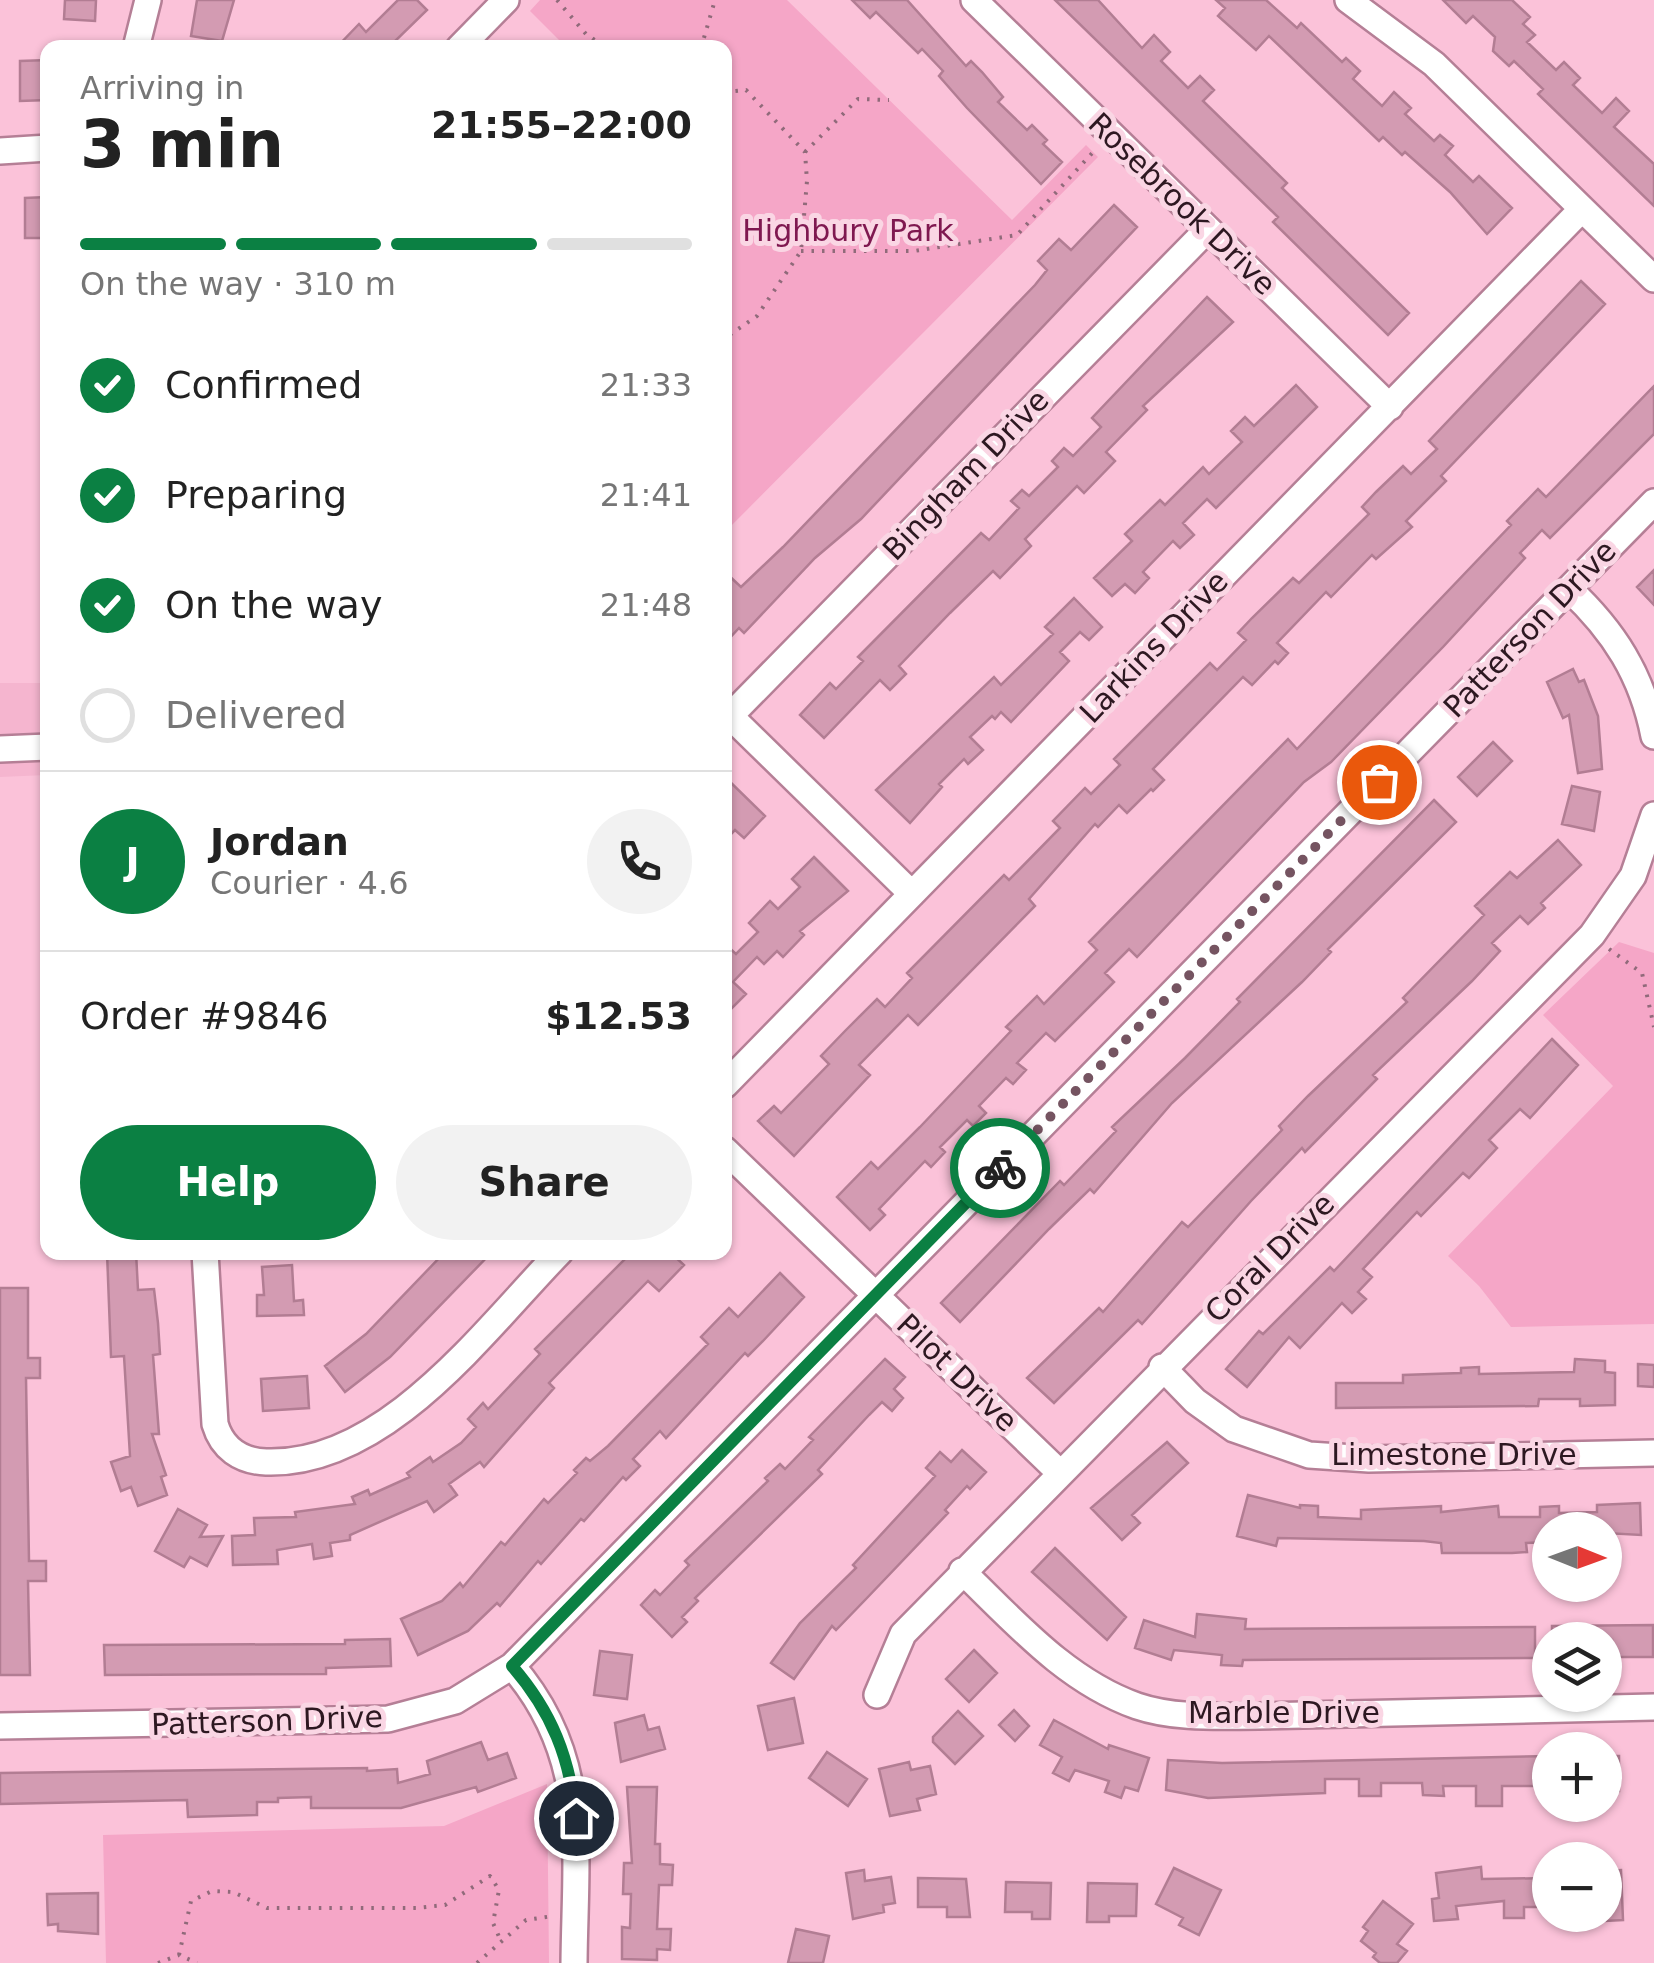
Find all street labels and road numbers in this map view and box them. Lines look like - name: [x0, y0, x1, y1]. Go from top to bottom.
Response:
- street label: Rosebrook Drive: [1082, 106, 1283, 302]
- street label: Bingham Drive: [876, 382, 1056, 567]
- street label: Patterson Drive: [1436, 533, 1623, 724]
- street label: Larkins Drive: [1073, 564, 1235, 730]
- street label: Coral Drive: [1198, 1186, 1341, 1329]
- street label: Pilot Drive: [890, 1307, 1025, 1439]
- street label: Limestone Drive: [1331, 1437, 1577, 1472]
- street label: Marble Drive: [1188, 1695, 1380, 1730]
- street label: Patterson Drive: [150, 1699, 384, 1742]

